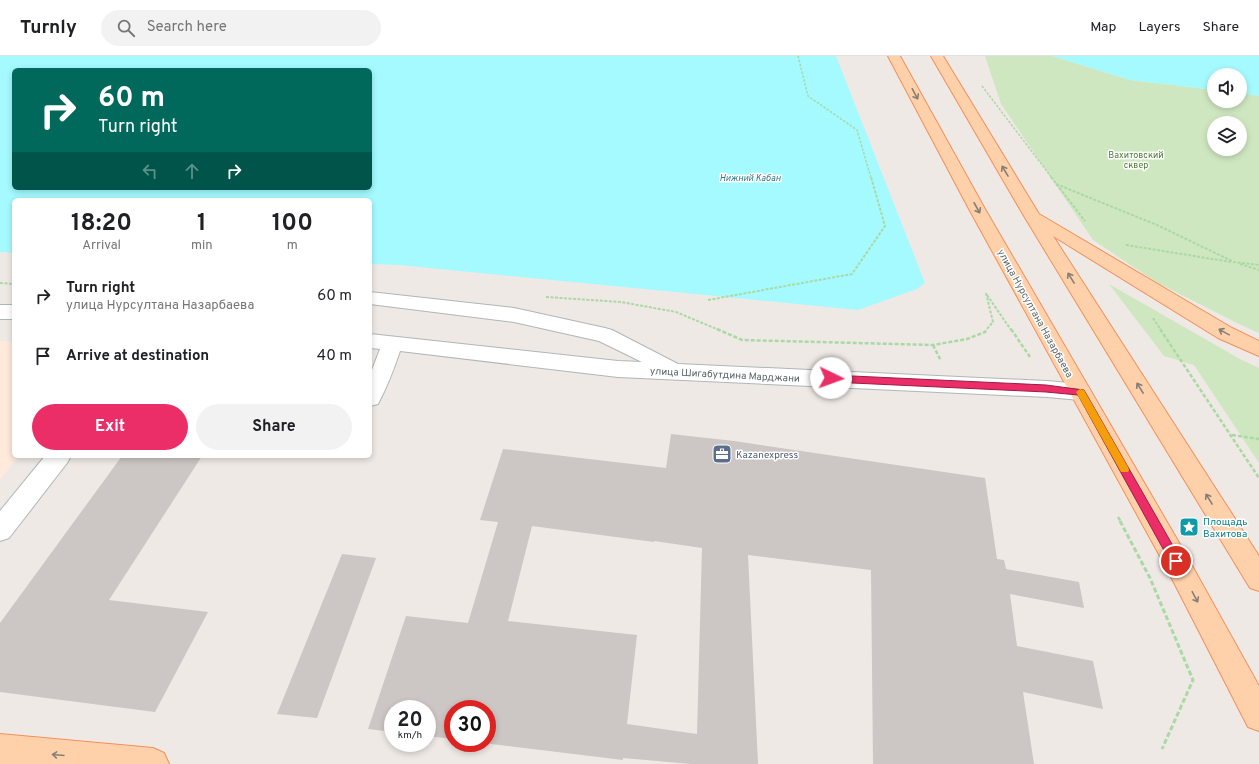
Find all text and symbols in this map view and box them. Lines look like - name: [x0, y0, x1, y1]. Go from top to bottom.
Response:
- search box: [101, 10, 381, 46]
- text: Turnly: [20, 16, 77, 40]
- icon: search: [115, 17, 137, 39]
- text: Search here: [147, 18, 227, 37]
- text: Map: [1090, 19, 1116, 36]
- text: Layers: [1138, 19, 1180, 36]
- text: Share: [1202, 19, 1239, 36]
- map controls: [1207, 68, 1247, 156]
- button: sound: [1207, 68, 1247, 108]
- text: 60 m: [98, 81, 165, 117]
- icon: right: [32, 84, 84, 136]
- one-way arrow: [912, 88, 919, 100]
- text: Turn right: [98, 116, 178, 139]
- button: layers: [1207, 116, 1247, 156]
- park label: Вахитовский сквер: [1108, 150, 1164, 171]
- icon: left: [139, 160, 161, 182]
- icon: ahead: [181, 160, 203, 182]
- icon: right: [223, 160, 245, 182]
- one-way arrow: [1001, 165, 1009, 177]
- water label: Нижний Кабан: [719, 173, 781, 184]
- one-way arrow: [974, 202, 981, 214]
- text: 18:20: [71, 209, 132, 239]
- text: 1: [197, 209, 207, 239]
- text: 100: [272, 209, 313, 239]
- text: Arrival: [82, 238, 121, 254]
- text: min: [191, 238, 213, 254]
- text: m: [287, 238, 298, 254]
- street label: улица Нурсултана Назарбаева: [994, 247, 1075, 380]
- one-way arrow: [1067, 273, 1075, 284]
- text: Turn right: [66, 279, 135, 298]
- icon: right: [32, 285, 54, 307]
- text: 60 m: [317, 287, 352, 306]
- text: улица Нурсултана Назарбаева: [66, 298, 254, 314]
- one-way arrow: [1218, 328, 1230, 335]
- icon: arrive: [32, 345, 54, 367]
- text: Arrive at destination: [66, 347, 209, 366]
- text: 40 m: [317, 347, 352, 366]
- position arrow: [810, 357, 852, 399]
- street label: улица Шигабутдина Марджани: [650, 365, 800, 386]
- one-way arrow: [1135, 382, 1143, 394]
- button: Exit: [32, 404, 188, 450]
- button: Share: [196, 404, 352, 450]
- office icon: Kazanexpress: [711, 443, 733, 465]
- place label: Kazanexpress: [736, 449, 798, 462]
- one-way arrow: [1204, 493, 1212, 505]
- place icon: Площадь Вахитова: [1178, 516, 1200, 538]
- place label: Площадь Вахитова: [1203, 516, 1248, 541]
- pin: [1159, 544, 1193, 578]
- icon: arrive: [1165, 550, 1187, 572]
- one-way arrow: [1192, 591, 1200, 603]
- speed limit sign: 30: [444, 700, 496, 752]
- text: 20: [397, 708, 423, 734]
- text: km/h: [398, 729, 422, 742]
- one-way arrow: [52, 752, 65, 759]

